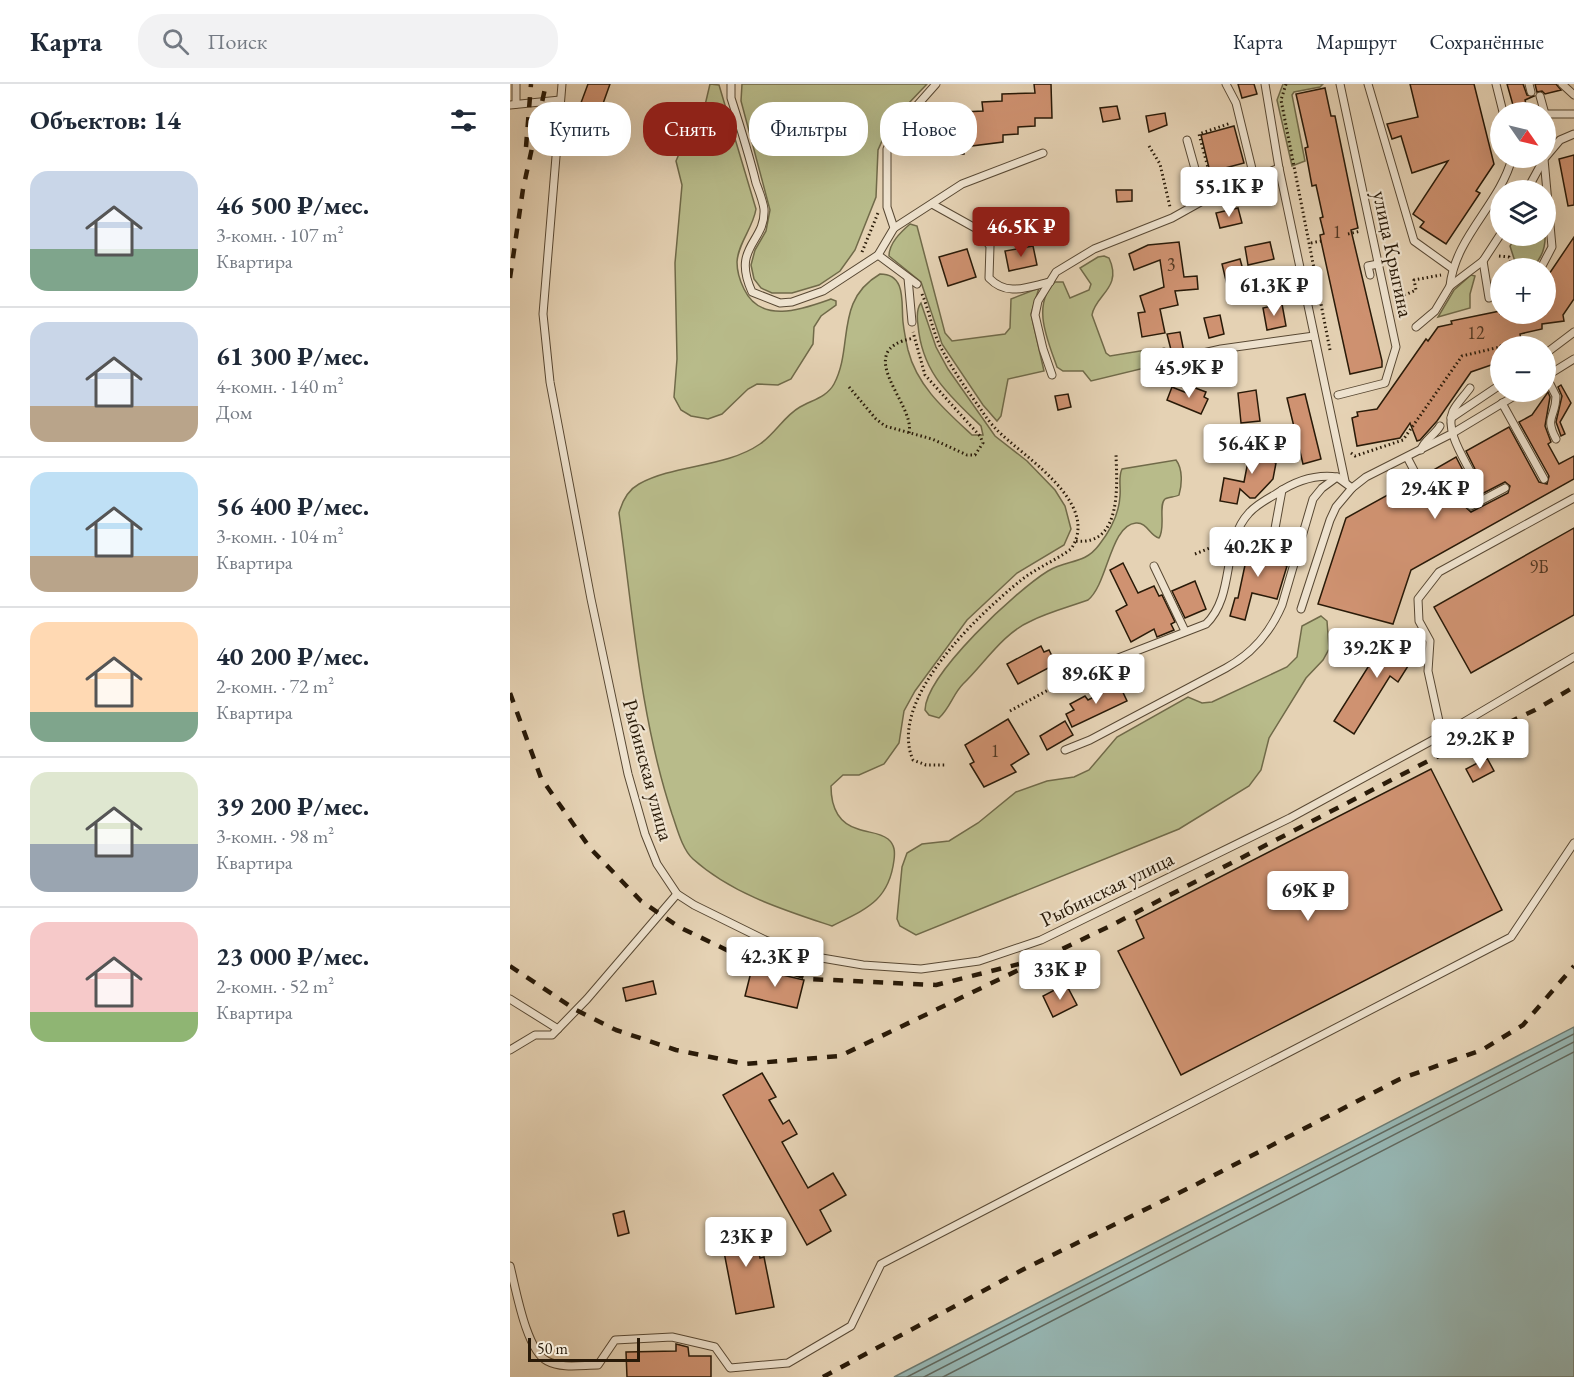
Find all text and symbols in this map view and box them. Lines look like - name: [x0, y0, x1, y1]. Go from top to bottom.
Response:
- search box: [138, 14, 558, 68]
- text: Карта: [30, 23, 102, 59]
- icon: search: [159, 25, 192, 58]
- text: Поиск: [207, 27, 267, 56]
- text: Карта: [1233, 28, 1283, 55]
- text: Маршрут: [1316, 28, 1397, 55]
- text: Сохранённые: [1430, 28, 1544, 55]
- chip: Купить: [528, 102, 631, 156]
- chip: Снять: [643, 102, 737, 156]
- chip: Фильтры: [749, 102, 868, 156]
- chip: Новое: [880, 102, 977, 156]
- north arrow: [1490, 102, 1556, 168]
- map controls: [1490, 102, 1556, 402]
- text: Объектов: 14: [30, 103, 181, 137]
- icon: filters: [447, 104, 480, 137]
- pin: 55.1K ₽: [1174, 167, 1284, 218]
- text: 55.1K ₽: [1195, 173, 1263, 199]
- button: layers: [1490, 180, 1556, 246]
- text: 46 500 ₽/мес.: [216, 188, 369, 222]
- street label: улица Крыгина: [1367, 188, 1420, 320]
- icon: home: [78, 195, 150, 267]
- pin: 46.5K ₽: [966, 207, 1076, 258]
- text: 46.5K ₽: [987, 213, 1055, 239]
- house number: 1: [1333, 220, 1341, 243]
- text: 3-комн. · 107 m²: [216, 222, 344, 248]
- text: Квартира: [216, 248, 293, 274]
- house number: 3: [1167, 253, 1175, 276]
- button: +: [1490, 258, 1556, 324]
- pin: 61.3K ₽: [1219, 266, 1329, 317]
- text: 61.3K ₽: [1240, 272, 1308, 298]
- house number: 12: [1467, 321, 1485, 344]
- button: −: [1490, 336, 1556, 402]
- text: 61 300 ₽/мес.: [216, 339, 369, 373]
- icon: home: [78, 346, 150, 418]
- pin: 45.9K ₽: [1134, 348, 1244, 399]
- text: 45.9K ₽: [1155, 354, 1223, 380]
- text: 4-комн. · 140 m²: [216, 373, 344, 399]
- text: Дом: [216, 399, 252, 425]
- pin: 56.4K ₽: [1197, 424, 1307, 475]
- text: 56.4K ₽: [1218, 430, 1286, 456]
- pin: 29.4K ₽: [1380, 469, 1490, 520]
- text: 29.4K ₽: [1401, 475, 1469, 501]
- text: 56 400 ₽/мес.: [216, 489, 369, 523]
- icon: home: [78, 496, 150, 568]
- text: 3-комн. · 104 m²: [216, 523, 344, 549]
- pin: 40.2K ₽: [1203, 527, 1313, 578]
- text: 40.2K ₽: [1224, 533, 1292, 559]
- text: Квартира: [216, 549, 293, 575]
- house number: 9Б: [1529, 555, 1549, 578]
- pin: 39.2K ₽: [1322, 628, 1432, 679]
- text: 39.2K ₽: [1343, 634, 1411, 660]
- text: 40 200 ₽/мес.: [216, 639, 369, 673]
- icon: home: [78, 646, 150, 718]
- pin: 89.6K ₽: [1041, 654, 1151, 705]
- text: 89.6K ₽: [1062, 660, 1130, 686]
- text: 2-комн. · 72 m²: [216, 673, 334, 699]
- street label: Рыбинская улица: [617, 696, 680, 844]
- text: Квартира: [216, 699, 293, 725]
- pin: 29.2K ₽: [1425, 719, 1535, 770]
- text: 29.2K ₽: [1446, 725, 1514, 751]
- house number: 1: [991, 739, 999, 762]
- text: 39 200 ₽/мес.: [216, 789, 369, 823]
- icon: home: [78, 796, 150, 868]
- text: 3-комн. · 98 m²: [216, 823, 334, 849]
- street label: Рыбинская улица: [1036, 844, 1179, 933]
- text: Квартира: [216, 849, 293, 875]
- pin: 69K ₽: [1266, 871, 1350, 922]
- text: 69K ₽: [1281, 877, 1335, 903]
- pin: 42.3K ₽: [720, 937, 830, 988]
- text: 23 000 ₽/мес.: [216, 939, 369, 973]
- text: 42.3K ₽: [741, 943, 809, 969]
- icon: home: [78, 946, 150, 1018]
- pin: 33K ₽: [1018, 950, 1102, 1001]
- text: 33K ₽: [1033, 956, 1087, 982]
- text: 2-комн. · 52 m²: [216, 973, 334, 999]
- text: Квартира: [216, 999, 293, 1025]
- pin: 23K ₽: [704, 1217, 788, 1268]
- text: 23K ₽: [719, 1223, 773, 1249]
- scale bar: [528, 1335, 640, 1362]
- text: 50 m: [537, 1338, 568, 1359]

